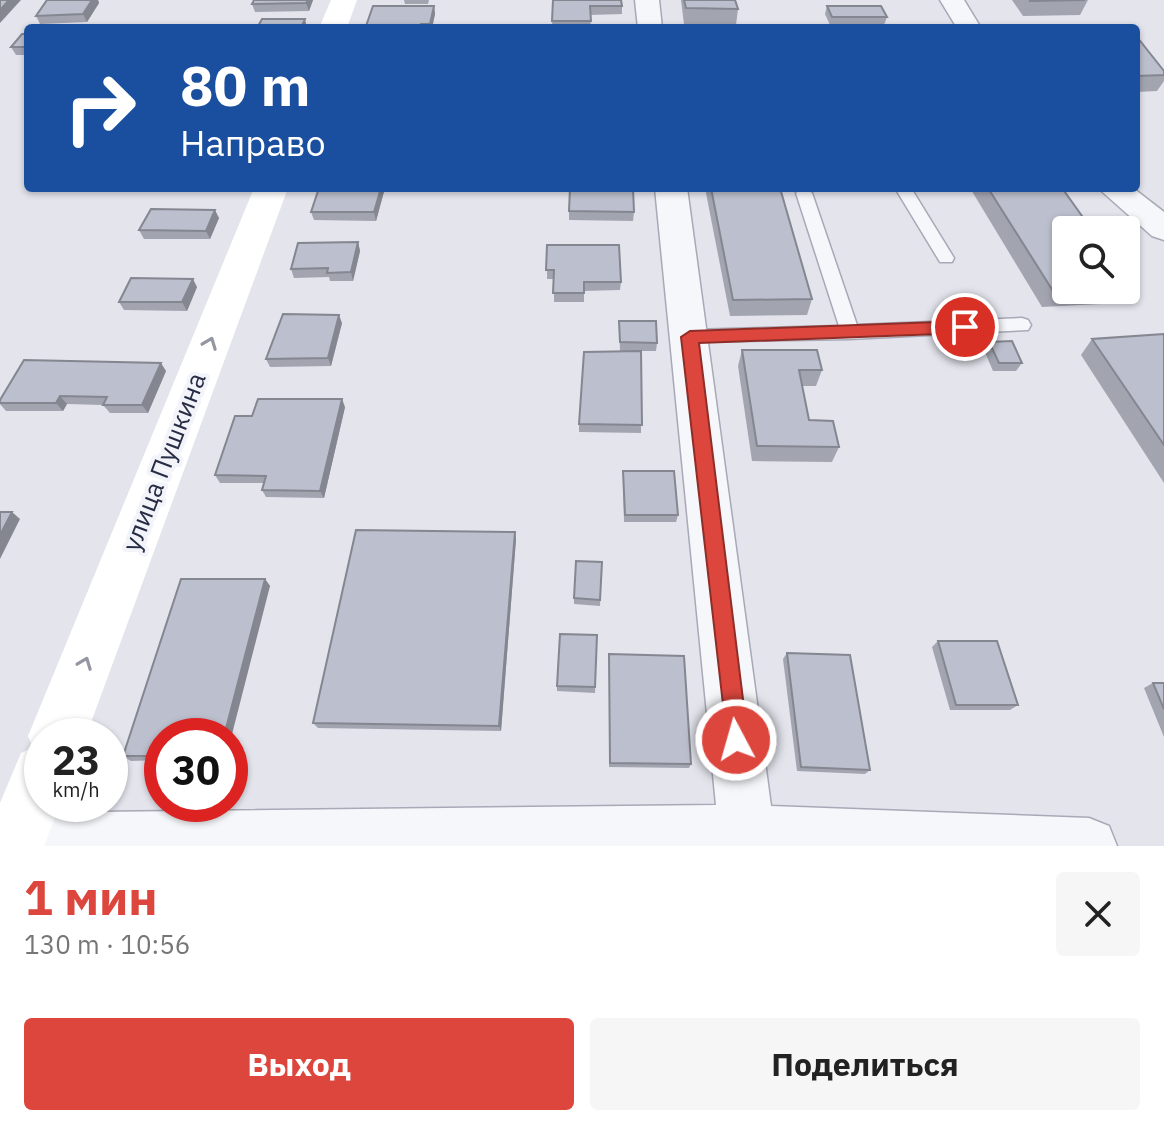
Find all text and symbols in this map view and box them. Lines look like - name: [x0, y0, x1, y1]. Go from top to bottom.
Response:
- text: 80 m: [180, 49, 310, 121]
- icon: right: [48, 56, 152, 160]
- text: Направо: [180, 119, 326, 166]
- map controls: [1052, 216, 1140, 304]
- button: search: [1052, 216, 1140, 304]
- pin: [931, 293, 999, 361]
- icon: arrive: [943, 305, 987, 349]
- one-way arrow: [200, 337, 217, 351]
- street label: улица Пушкина: [113, 367, 213, 556]
- one-way arrow: [75, 657, 92, 671]
- position arrow: [694, 698, 778, 782]
- speed limit sign: 30: [144, 718, 248, 822]
- text: 23: [52, 734, 100, 786]
- text: km/h: [52, 776, 100, 803]
- text: 1 мин: [24, 866, 158, 928]
- button: close: [1056, 872, 1140, 956]
- text: 130 m · 10:56: [24, 927, 190, 961]
- button: Выход: [24, 1018, 574, 1110]
- button: Поделиться: [590, 1018, 1140, 1110]

